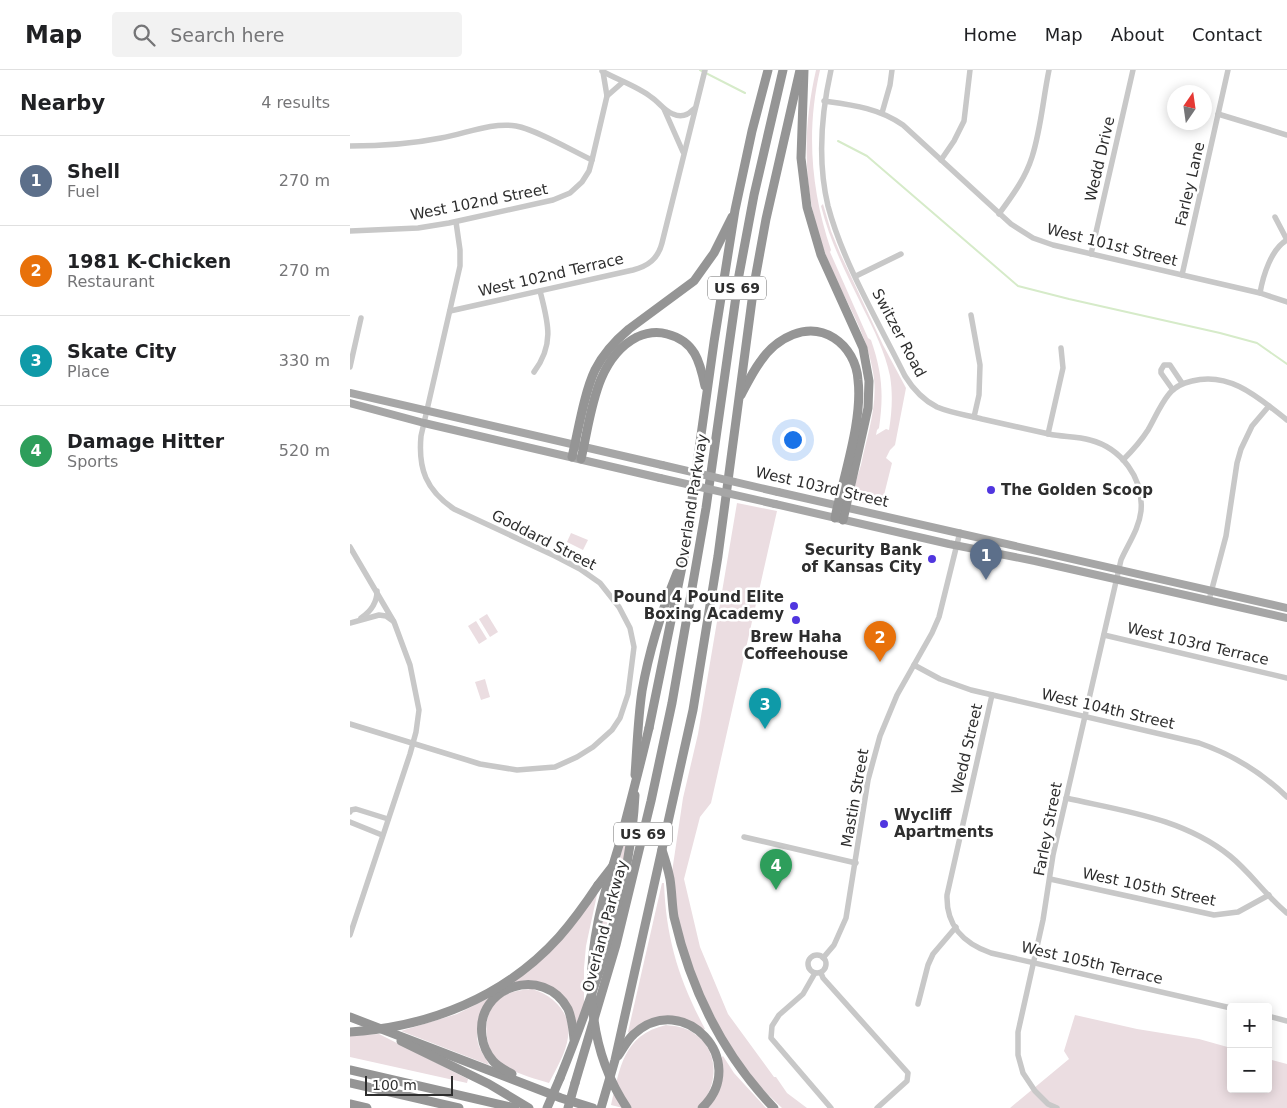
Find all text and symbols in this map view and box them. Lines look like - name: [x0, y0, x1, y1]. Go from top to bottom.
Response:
- search box: [112, 12, 462, 57]
- text: Map: [25, 21, 82, 49]
- icon: search: [130, 21, 158, 49]
- text: Search here: [170, 24, 284, 46]
- text: Home: [964, 24, 1017, 45]
- text: Map: [1045, 24, 1083, 45]
- text: About: [1111, 24, 1164, 45]
- text: Contact: [1192, 24, 1262, 45]
- north arrow: [1167, 85, 1212, 130]
- text: Nearby: [20, 91, 105, 115]
- text: 4 results: [261, 93, 330, 112]
- street label: Wedd Drive: [1081, 115, 1119, 203]
- street label: Farley Lane: [1172, 140, 1208, 228]
- text: Shell: [67, 160, 120, 182]
- text: 1: [30, 171, 42, 190]
- text: 270 m: [279, 171, 330, 190]
- street label: West 102nd Street: [409, 180, 549, 224]
- text: Fuel: [67, 182, 100, 201]
- street label: West 101st Street: [1045, 220, 1179, 270]
- text: 1981 K-Chicken: [67, 250, 231, 272]
- street label: West 102nd Terrace: [477, 250, 625, 300]
- text: 2: [30, 261, 42, 280]
- text: 270 m: [279, 261, 330, 280]
- text: Restaurant: [67, 272, 155, 291]
- road number: US 69: [708, 277, 766, 300]
- street label: Switzer Road: [868, 286, 930, 380]
- text: Skate City: [67, 340, 177, 362]
- text: 3: [30, 351, 42, 370]
- text: 330 m: [279, 351, 330, 370]
- text: Place: [67, 362, 110, 381]
- your location: [780, 427, 806, 453]
- text: Damage Hitter: [67, 430, 224, 452]
- street label: Overland Parkway: [672, 432, 712, 570]
- text: 4: [30, 441, 42, 460]
- text: 520 m: [279, 441, 330, 460]
- text: Sports: [67, 452, 118, 471]
- street label: West 103rd Street: [754, 463, 890, 511]
- place label: The Golden Scoop: [1001, 481, 1153, 499]
- marker: The Golden Scoop: [985, 484, 997, 496]
- street label: Goddard Street: [489, 506, 599, 574]
- pin: 1: [970, 539, 1002, 580]
- place label: Security Bank of Kansas City: [801, 541, 923, 576]
- marker: Security Bank of Kansas City: [926, 553, 938, 565]
- place label: Pound 4 Pound Elite Boxing Academy: [613, 588, 784, 623]
- marker: Pound 4 Pound Elite Boxing Academy: [788, 600, 800, 612]
- marker: Brew Haha Coffeehouse: [790, 614, 802, 626]
- street label: West 103rd Terrace: [1125, 619, 1271, 669]
- pin: 2: [864, 621, 896, 662]
- place label: Brew Haha Coffeehouse: [744, 628, 848, 663]
- street label: West 104th Street: [1040, 685, 1176, 733]
- pin: 3: [749, 688, 781, 729]
- street label: Wedd Street: [948, 702, 986, 796]
- street label: Mastin Street: [837, 747, 873, 849]
- street label: Farley Street: [1030, 780, 1066, 877]
- place label: Wycliff Apartments: [894, 806, 994, 841]
- marker: Wycliff Apartments: [878, 818, 890, 830]
- road number: US 69: [614, 822, 672, 846]
- pin: 4: [760, 849, 792, 890]
- street label: Overland Parkway: [579, 858, 631, 994]
- street label: West 105th Street: [1081, 864, 1218, 910]
- street label: West 105th Terrace: [1019, 938, 1165, 988]
- map controls: [1227, 1003, 1272, 1093]
- button: +: [1227, 1003, 1272, 1048]
- button: −: [1227, 1048, 1272, 1093]
- scale bar: [365, 1073, 452, 1096]
- text: 100 m: [372, 1077, 417, 1093]

